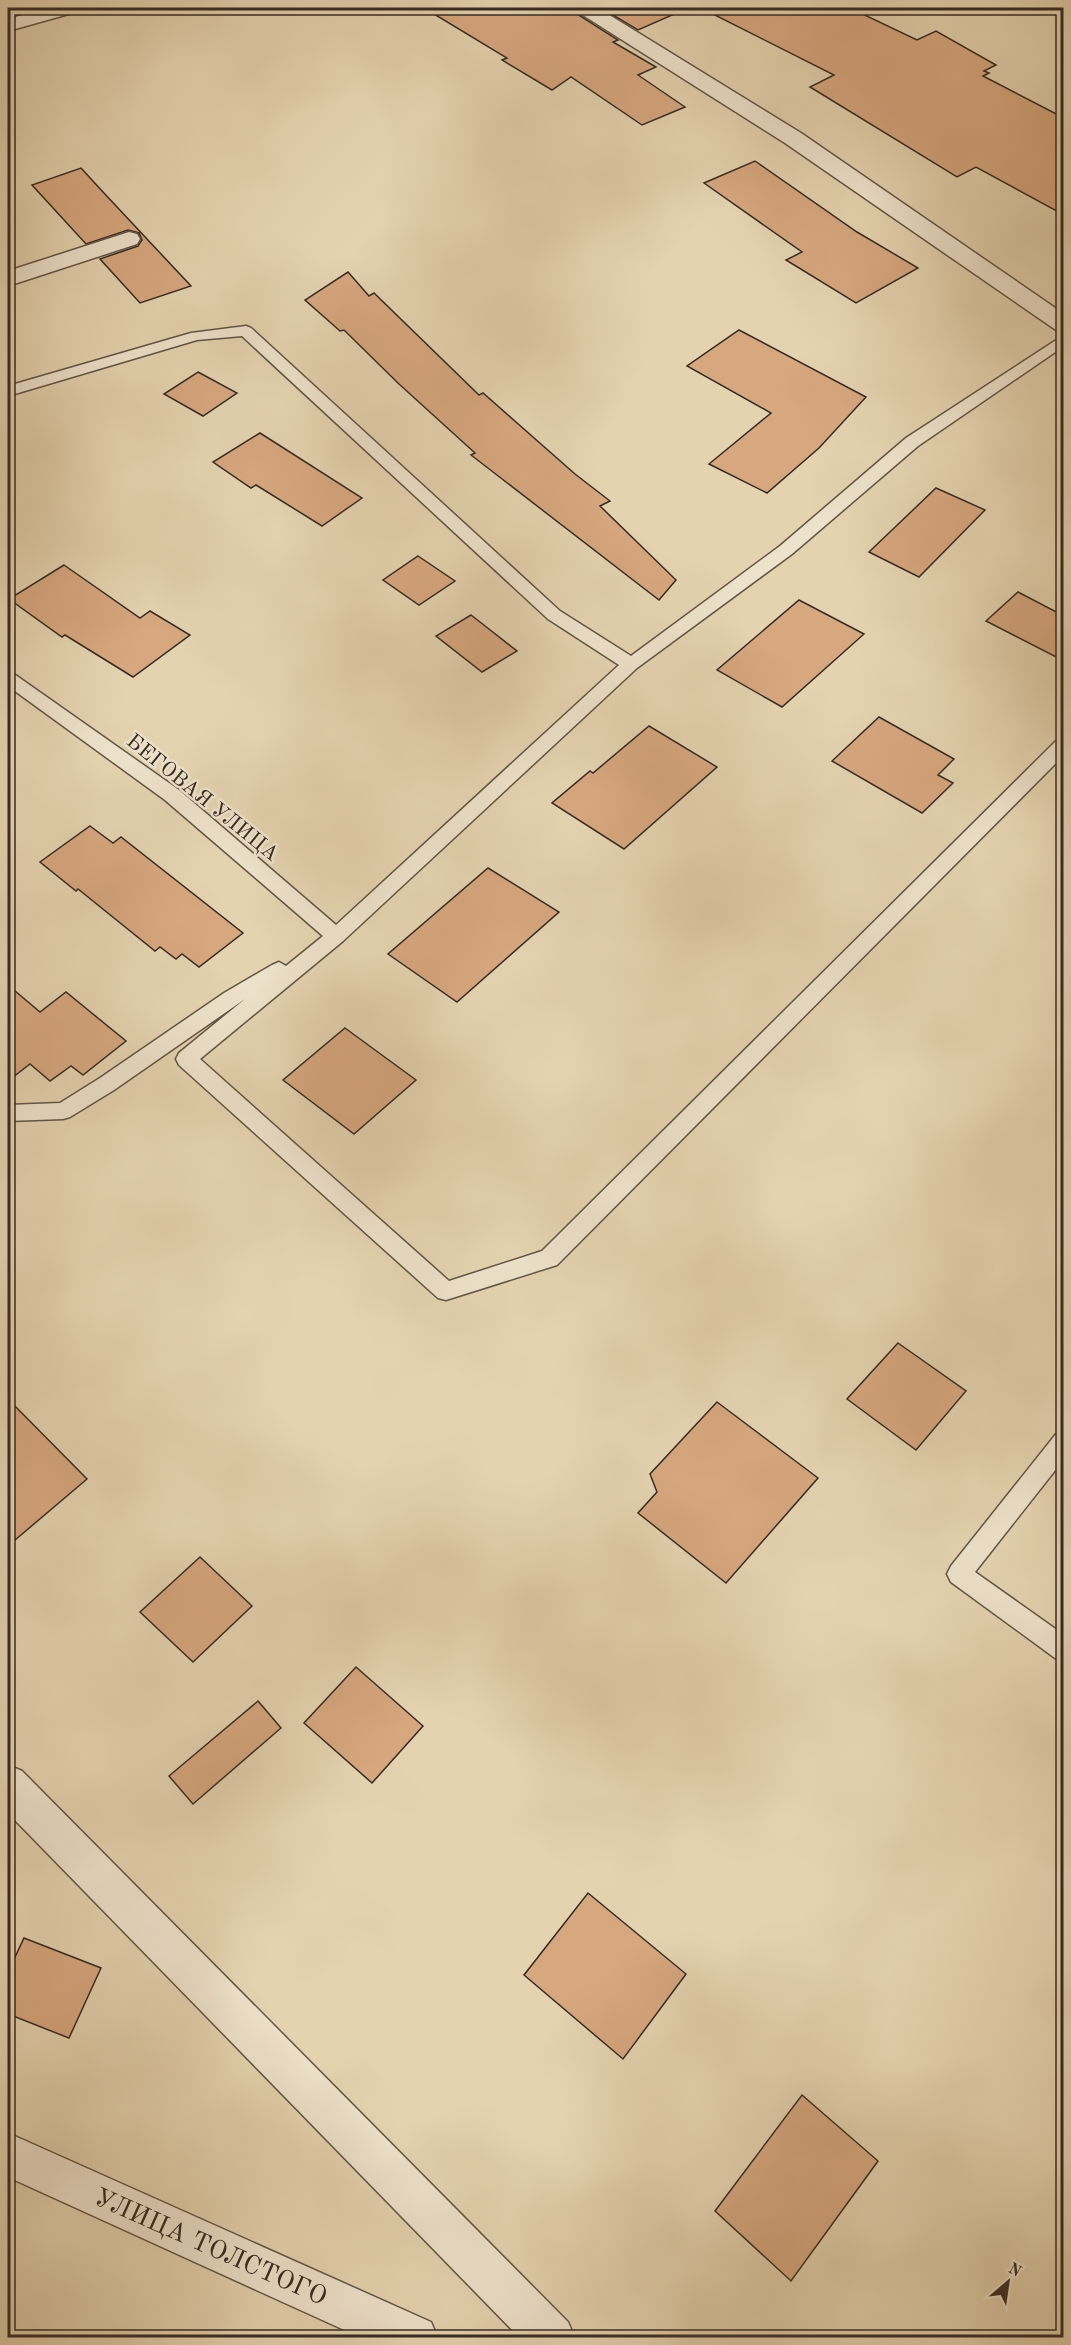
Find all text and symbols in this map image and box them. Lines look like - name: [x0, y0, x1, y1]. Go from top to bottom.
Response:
- street label: БЕГОВАЯ УЛИЦА: [122, 731, 282, 866]
- street label: УЛИЦА ТОЛСТОГО: [90, 2185, 330, 2311]
- north arrow: [978, 2252, 1038, 2312]
- text: N: [1005, 2261, 1024, 2281]

